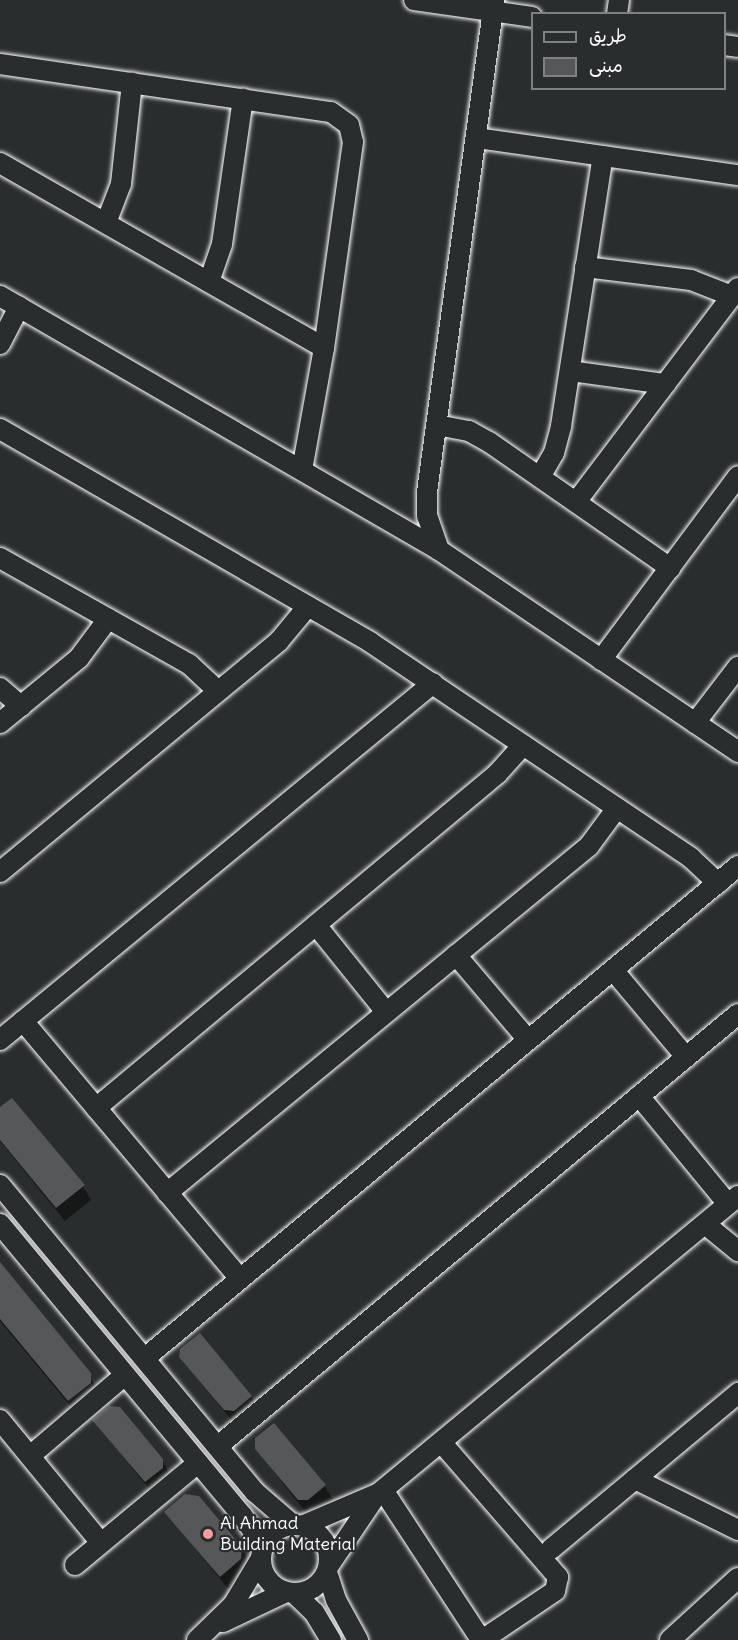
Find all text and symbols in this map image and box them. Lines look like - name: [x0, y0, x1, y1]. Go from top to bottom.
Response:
- legend: [531, 12, 726, 90]
- text: طريق: [589, 24, 627, 47]
- text: مبنى: [589, 54, 623, 77]
- place label: Al Ahmad Building Material: [220, 1513, 356, 1556]
- marker: Al Ahmad Building Material: [201, 1527, 215, 1541]

